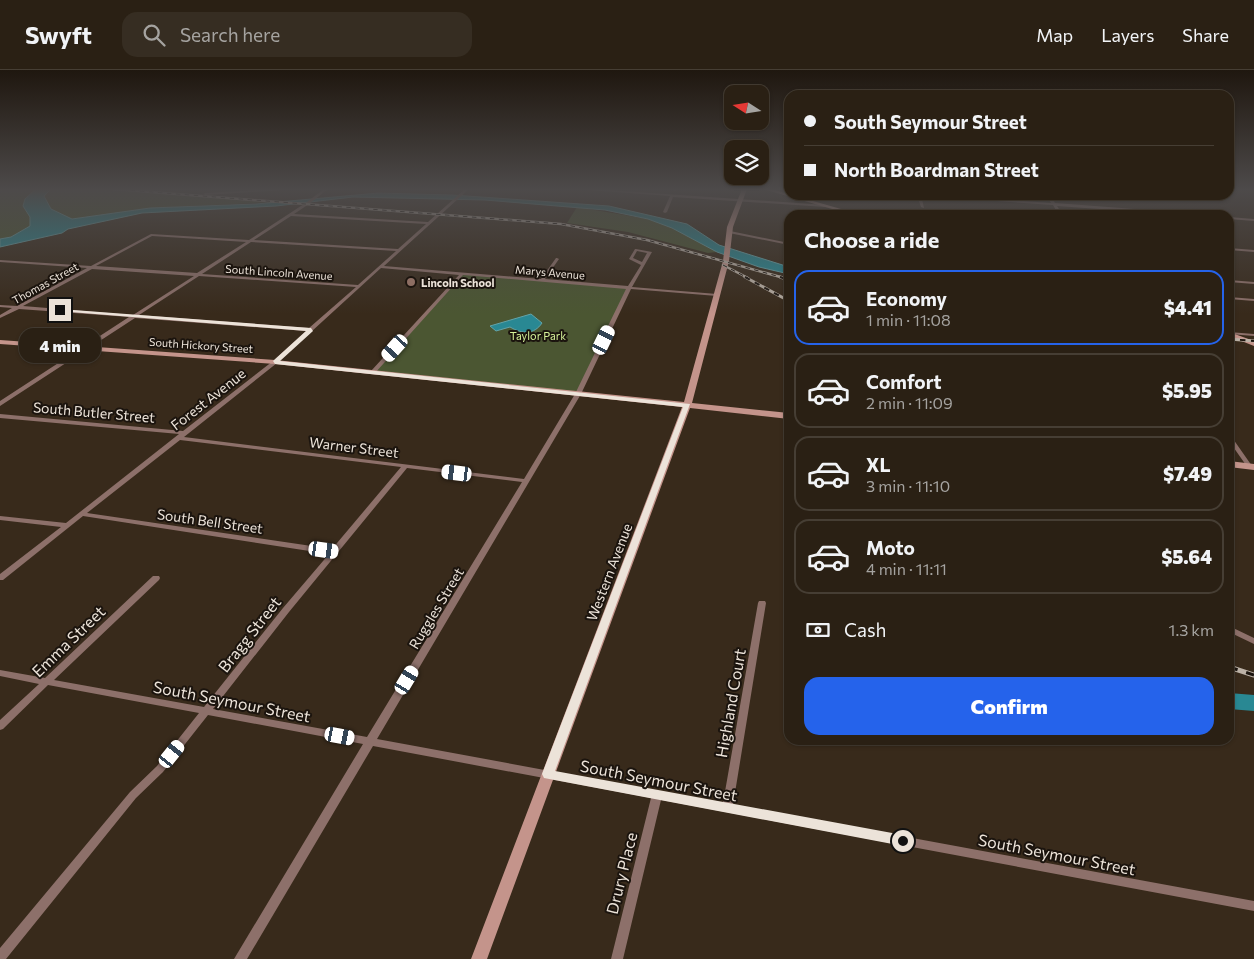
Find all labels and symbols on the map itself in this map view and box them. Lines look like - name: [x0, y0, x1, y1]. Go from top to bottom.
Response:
- north arrow: [724, 85, 769, 130]
- street label: Thomas Street: [10, 259, 81, 306]
- street label: South Lincoln Avenue: [225, 262, 333, 282]
- street label: Marys Avenue: [515, 262, 586, 282]
- marker: Lincoln School: [405, 276, 417, 288]
- place label: Lincoln School: [421, 276, 495, 289]
- route end: [49, 299, 71, 321]
- car: [590, 323, 617, 357]
- callout: 4 min: [19, 328, 101, 362]
- park label: Taylor Park: [510, 329, 566, 342]
- car: [379, 332, 410, 364]
- street label: South Hickory Street: [149, 335, 254, 355]
- street label: Forest Avenue: [167, 365, 249, 433]
- street label: South Butler Street: [32, 398, 156, 426]
- street label: Warner Street: [308, 433, 400, 461]
- car: [441, 464, 472, 482]
- street label: South Bell Street: [156, 505, 264, 537]
- street label: Western Avenue: [583, 521, 635, 623]
- car: [308, 540, 339, 560]
- street label: Ruggles Street: [405, 564, 467, 652]
- street label: Bragg Street: [214, 592, 285, 676]
- street label: Emma Street: [28, 601, 109, 681]
- street label: Highland Court: [711, 647, 749, 759]
- car: [392, 663, 421, 697]
- street label: South Seymour Street: [152, 676, 313, 726]
- car: [323, 726, 356, 746]
- car: [156, 738, 187, 770]
- street label: South Seymour Street: [579, 755, 740, 805]
- street label: South Seymour Street: [977, 829, 1138, 879]
- street label: Drury Place: [602, 830, 640, 916]
- route start: [892, 830, 914, 852]

